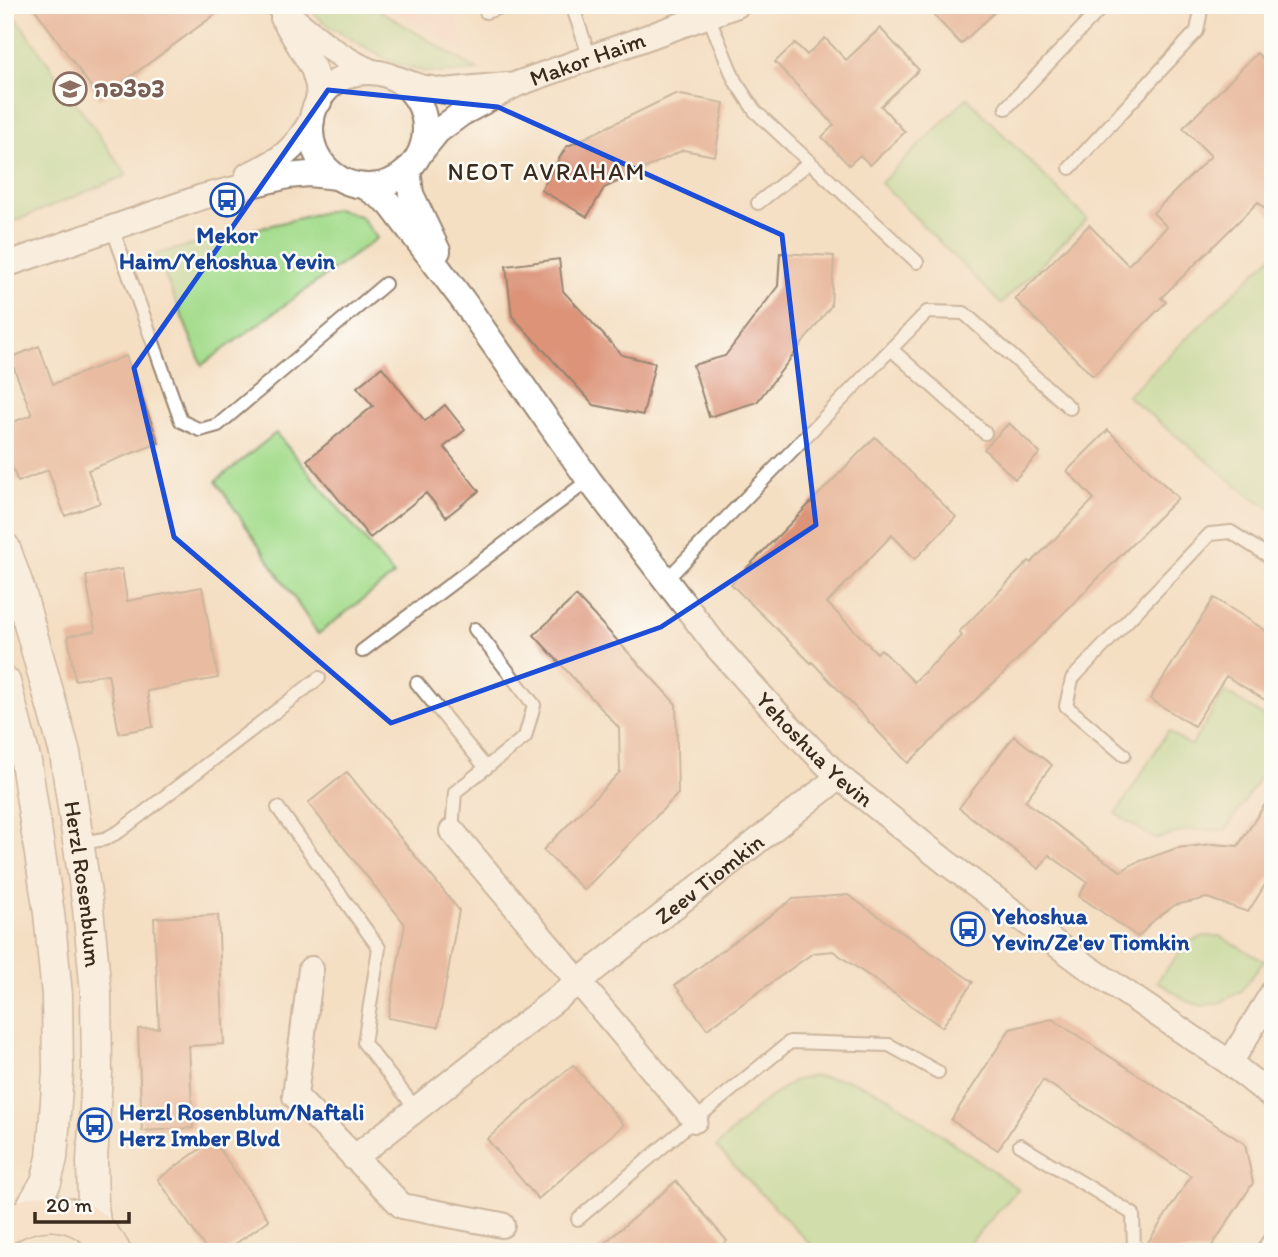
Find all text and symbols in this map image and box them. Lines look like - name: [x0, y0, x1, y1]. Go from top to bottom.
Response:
- street label: Makor Haim: [526, 25, 649, 92]
- school or university icon: צפצפה: [51, 70, 89, 108]
- place label: צפצפה: [94, 75, 165, 103]
- district label: NEOT AVRAHAM: [448, 157, 646, 186]
- bus stop icon: Mekor Haim/Yehoshua Yevin: [208, 181, 246, 219]
- place label: Mekor Haim/Yehoshua Yevin: [119, 221, 336, 275]
- street label: Yehoshua Yevin: [750, 686, 879, 813]
- street label: Herzl Rosenblum: [58, 799, 108, 969]
- street label: Zeev Tiomkin: [649, 827, 769, 930]
- place label: Yehoshua Yevin/Ze'ev Tiomkin: [991, 902, 1190, 956]
- bus stop icon: Yehoshua Yevin/Ze'ev Tiomkin: [949, 910, 987, 948]
- place label: Herzl Rosenblum/Naftali Herz Imber Blvd: [119, 1098, 364, 1152]
- bus stop icon: Herzl Rosenblum/Naftali Herz Imber Blvd: [76, 1106, 114, 1144]
- scale bar: [35, 1180, 130, 1224]
- text: 20 m: [46, 1192, 93, 1217]

